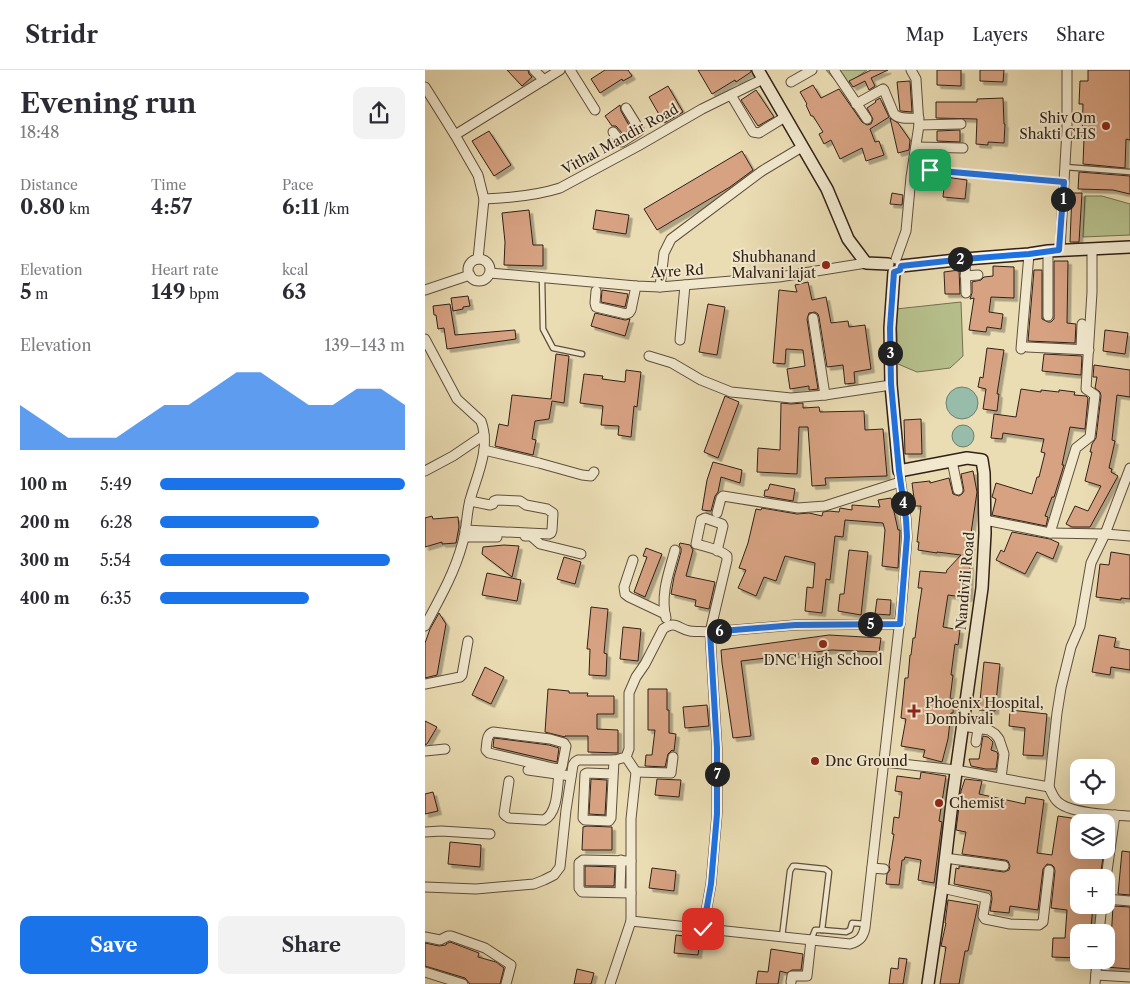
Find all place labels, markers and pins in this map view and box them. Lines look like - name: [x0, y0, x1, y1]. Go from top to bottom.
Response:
- place label: Shiv Om Shakti CHS: [1019, 109, 1096, 143]
- marker: Shiv Om Shakti CHS: [1100, 120, 1112, 132]
- pin: [909, 149, 951, 191]
- pin: 1: [1051, 186, 1075, 212]
- pin: 2: [947, 246, 973, 272]
- place label: Shubhanand Malvani lajat: [731, 248, 816, 282]
- marker: Shubhanand Malvani lajat: [820, 259, 832, 271]
- pin: 3: [877, 340, 903, 366]
- pin: 4: [891, 490, 915, 516]
- pin: 5: [857, 612, 883, 636]
- pin: 6: [707, 618, 731, 644]
- marker: DNC High School: [817, 638, 829, 650]
- place label: DNC High School: [763, 651, 883, 669]
- place label: Phoenix Hospital, Dombivali: [925, 694, 1044, 728]
- marker: Phoenix Hospital, Dombivali: [907, 704, 921, 718]
- place label: Dnc Ground: [825, 752, 908, 770]
- marker: Dnc Ground: [809, 755, 821, 767]
- pin: 7: [705, 762, 729, 786]
- place label: Chemist: [949, 794, 1005, 812]
- marker: Chemist: [933, 797, 945, 809]
- pin: [682, 908, 724, 950]

